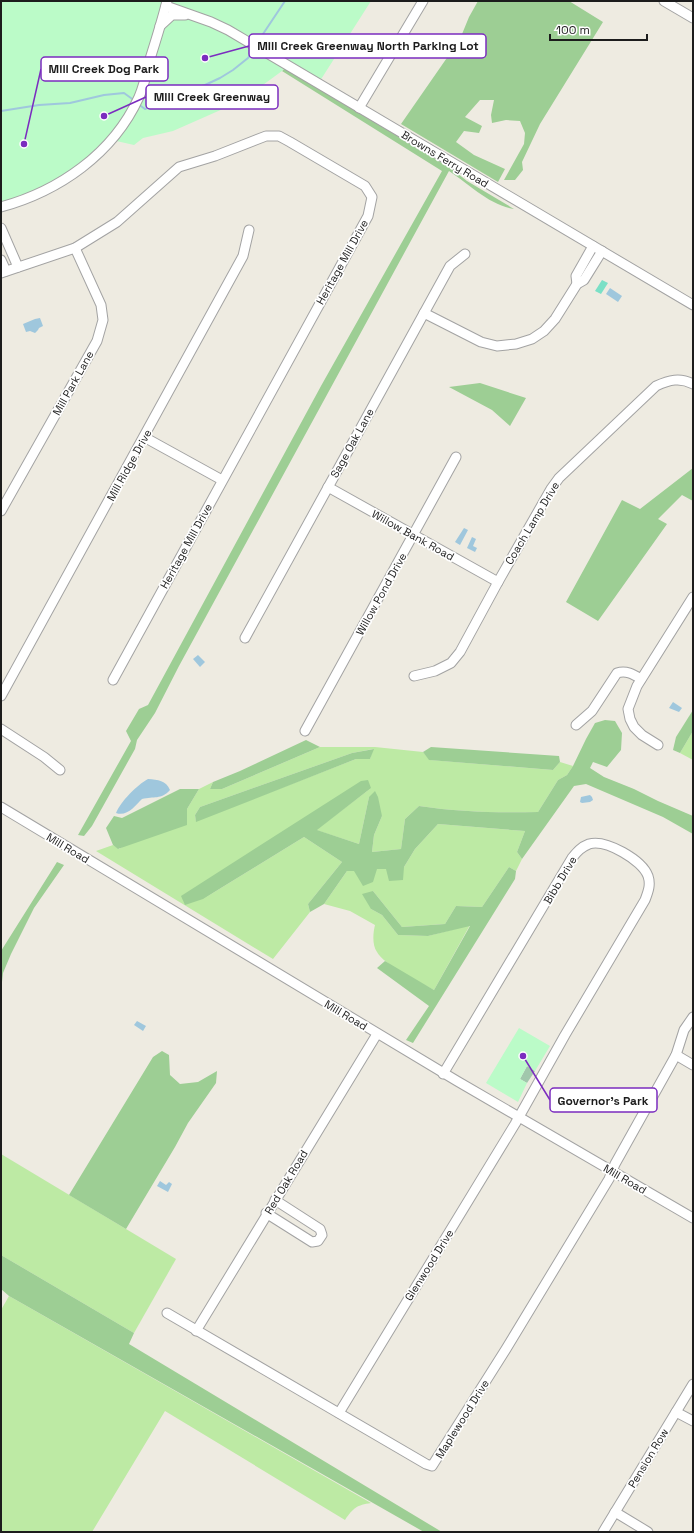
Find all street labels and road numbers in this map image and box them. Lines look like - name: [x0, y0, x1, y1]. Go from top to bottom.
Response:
- street label: Browns Ferry Road: [399, 127, 491, 191]
- street label: Heritage Mill Drive: [313, 217, 371, 307]
- street label: Mill Park Lane: [49, 348, 97, 418]
- street label: Sage Oak Lane: [327, 406, 377, 480]
- street label: Mill Ridge Drive: [104, 427, 154, 503]
- street label: Coach Lamp Drive: [502, 479, 562, 567]
- street label: Heritage Mill Drive: [157, 501, 215, 591]
- street label: Willow Bank Road: [369, 507, 457, 563]
- street label: Willow Pond Drive: [353, 550, 409, 638]
- street label: Mill Road: [44, 830, 92, 866]
- street label: Bibb Drive: [540, 854, 580, 906]
- street label: Mill Road: [322, 997, 370, 1033]
- street label: Red Oak Road: [261, 1147, 311, 1217]
- street label: Mill Road: [601, 1161, 649, 1197]
- street label: Glenwood Drive: [401, 1227, 457, 1303]
- street label: Maplewood Drive: [432, 1377, 492, 1461]
- street label: Pension Row: [625, 1426, 671, 1490]

